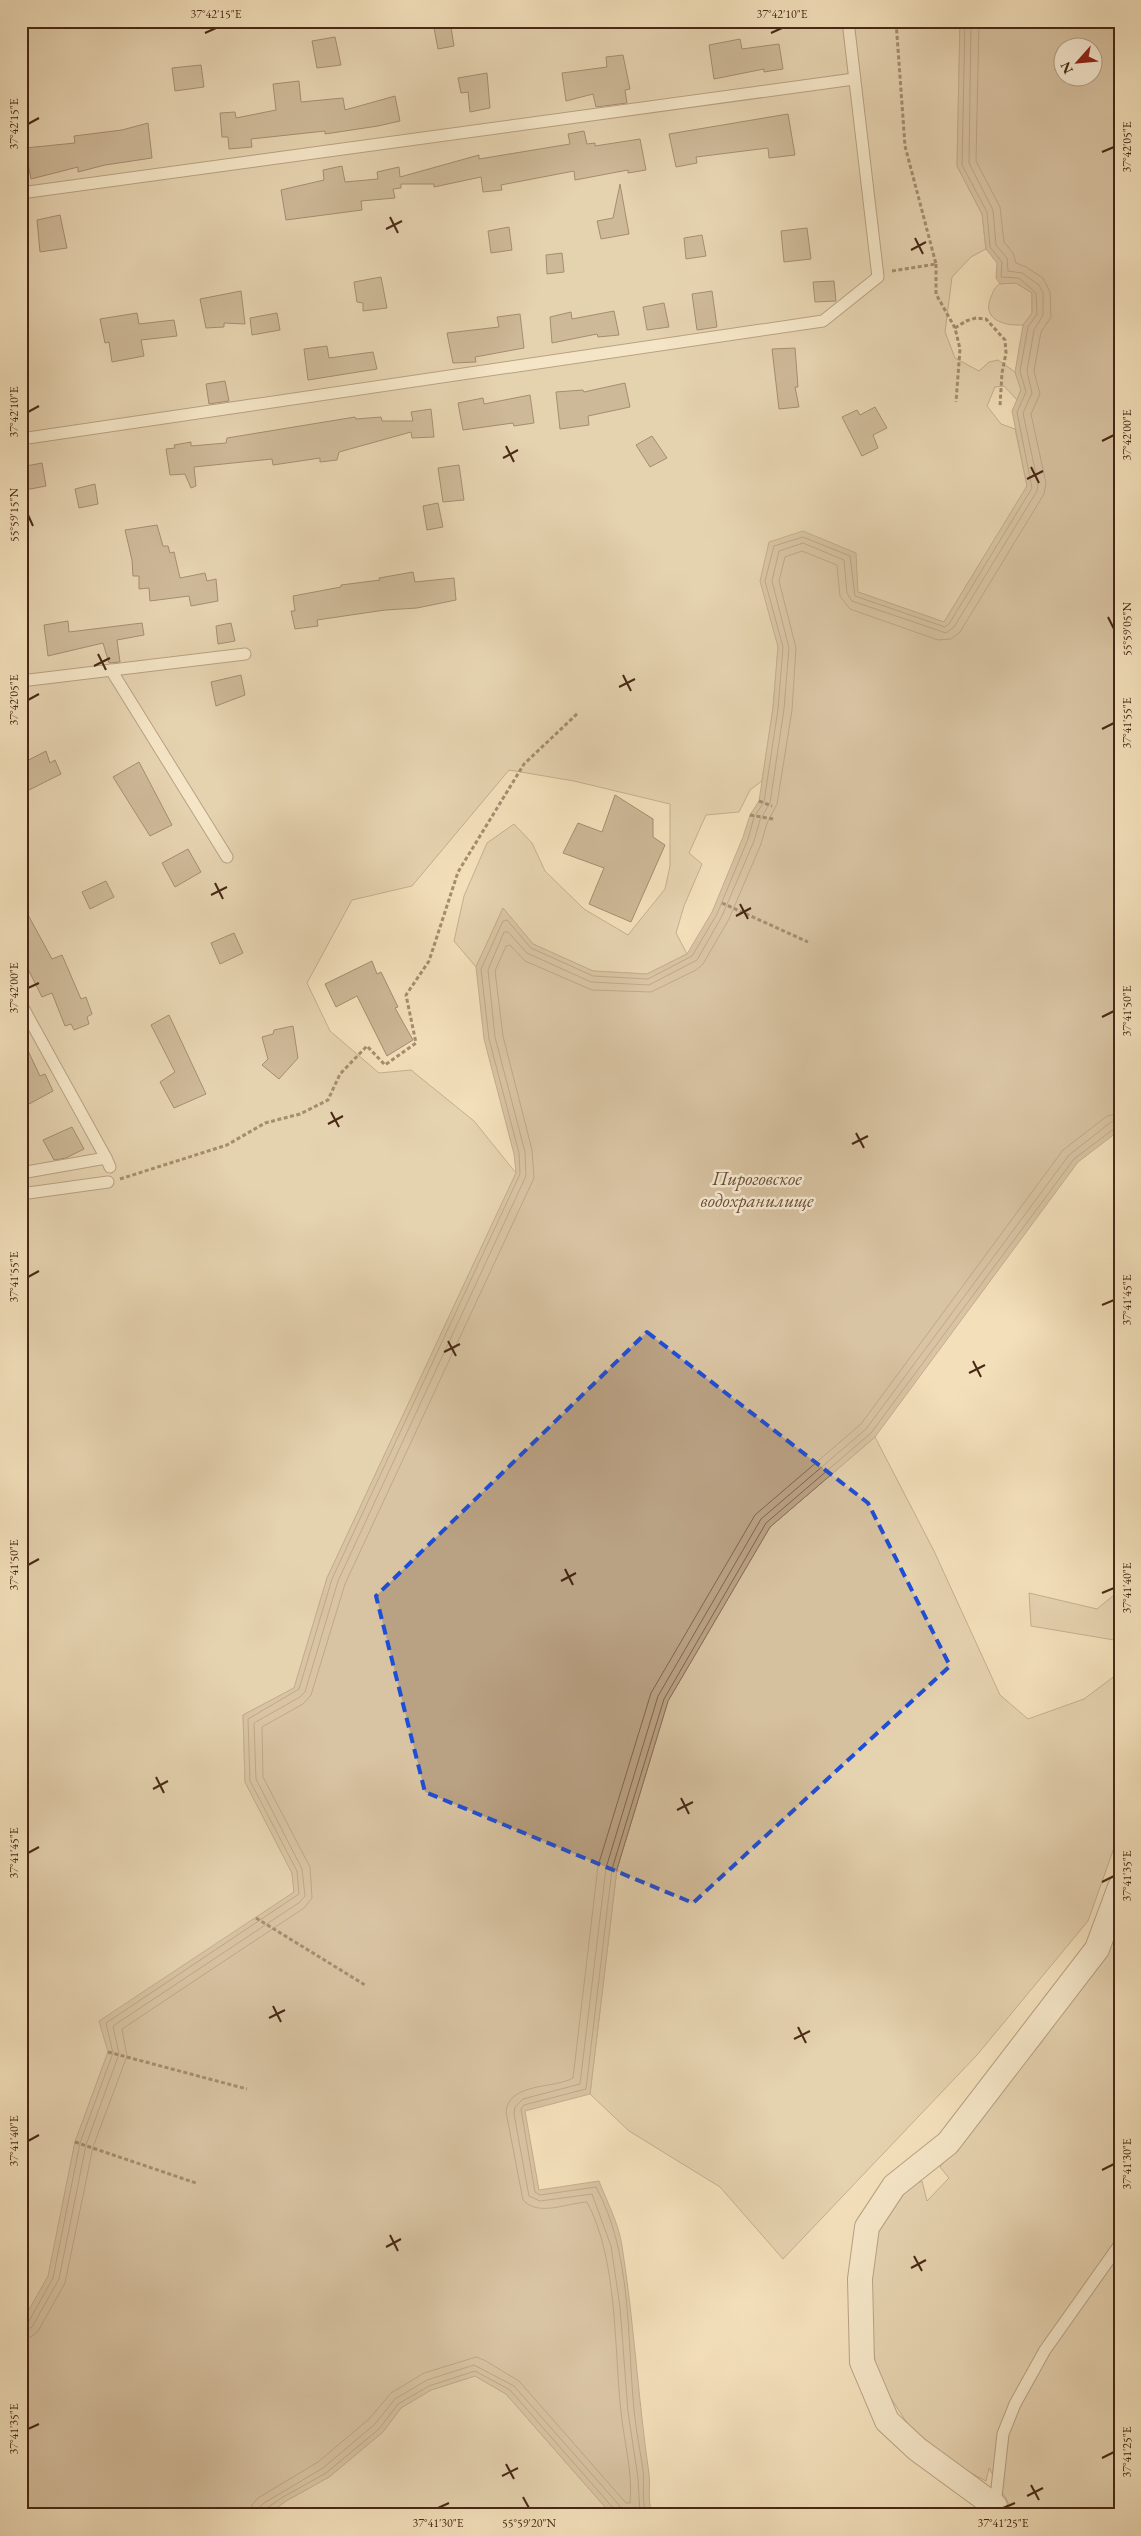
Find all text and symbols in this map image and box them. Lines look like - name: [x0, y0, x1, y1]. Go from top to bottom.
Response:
- text: 37°42'15"E: [190, 6, 242, 22]
- text: 37°42'10"E: [756, 6, 808, 22]
- north arrow: [1054, 38, 1104, 88]
- text: N: [1056, 58, 1077, 77]
- text: 37°42'15"E: [6, 98, 22, 150]
- text: 37°42'05"E: [1119, 121, 1135, 173]
- text: 37°42'10"E: [6, 386, 22, 438]
- text: 37°42'00"E: [1119, 409, 1135, 461]
- text: 55°59'15"N: [6, 488, 22, 542]
- text: 55°59'05"N: [1119, 602, 1135, 656]
- text: 37°42'05"E: [6, 674, 22, 726]
- text: 37°41'55"E: [1119, 697, 1135, 749]
- text: 37°42'00"E: [6, 962, 22, 1014]
- text: 37°41'50"E: [1119, 985, 1135, 1037]
- water label: Пироговское водохранилище: [700, 1166, 814, 1213]
- text: 37°41'55"E: [6, 1251, 22, 1303]
- text: 37°41'45"E: [1119, 1274, 1135, 1326]
- text: 37°41'50"E: [6, 1539, 22, 1591]
- text: 37°41'40"E: [1119, 1562, 1135, 1614]
- text: 37°41'45"E: [6, 1827, 22, 1879]
- text: 37°41'35"E: [1119, 1850, 1135, 1902]
- text: 37°41'40"E: [6, 2115, 22, 2167]
- text: 37°41'30"E: [1119, 2138, 1135, 2190]
- text: 37°41'35"E: [6, 2403, 22, 2455]
- text: 37°41'25"E: [1119, 2426, 1135, 2478]
- text: 37°41'30"E: [412, 2515, 464, 2531]
- text: 55°59'20"N: [502, 2515, 556, 2531]
- text: 37°41'25"E: [977, 2515, 1029, 2531]

